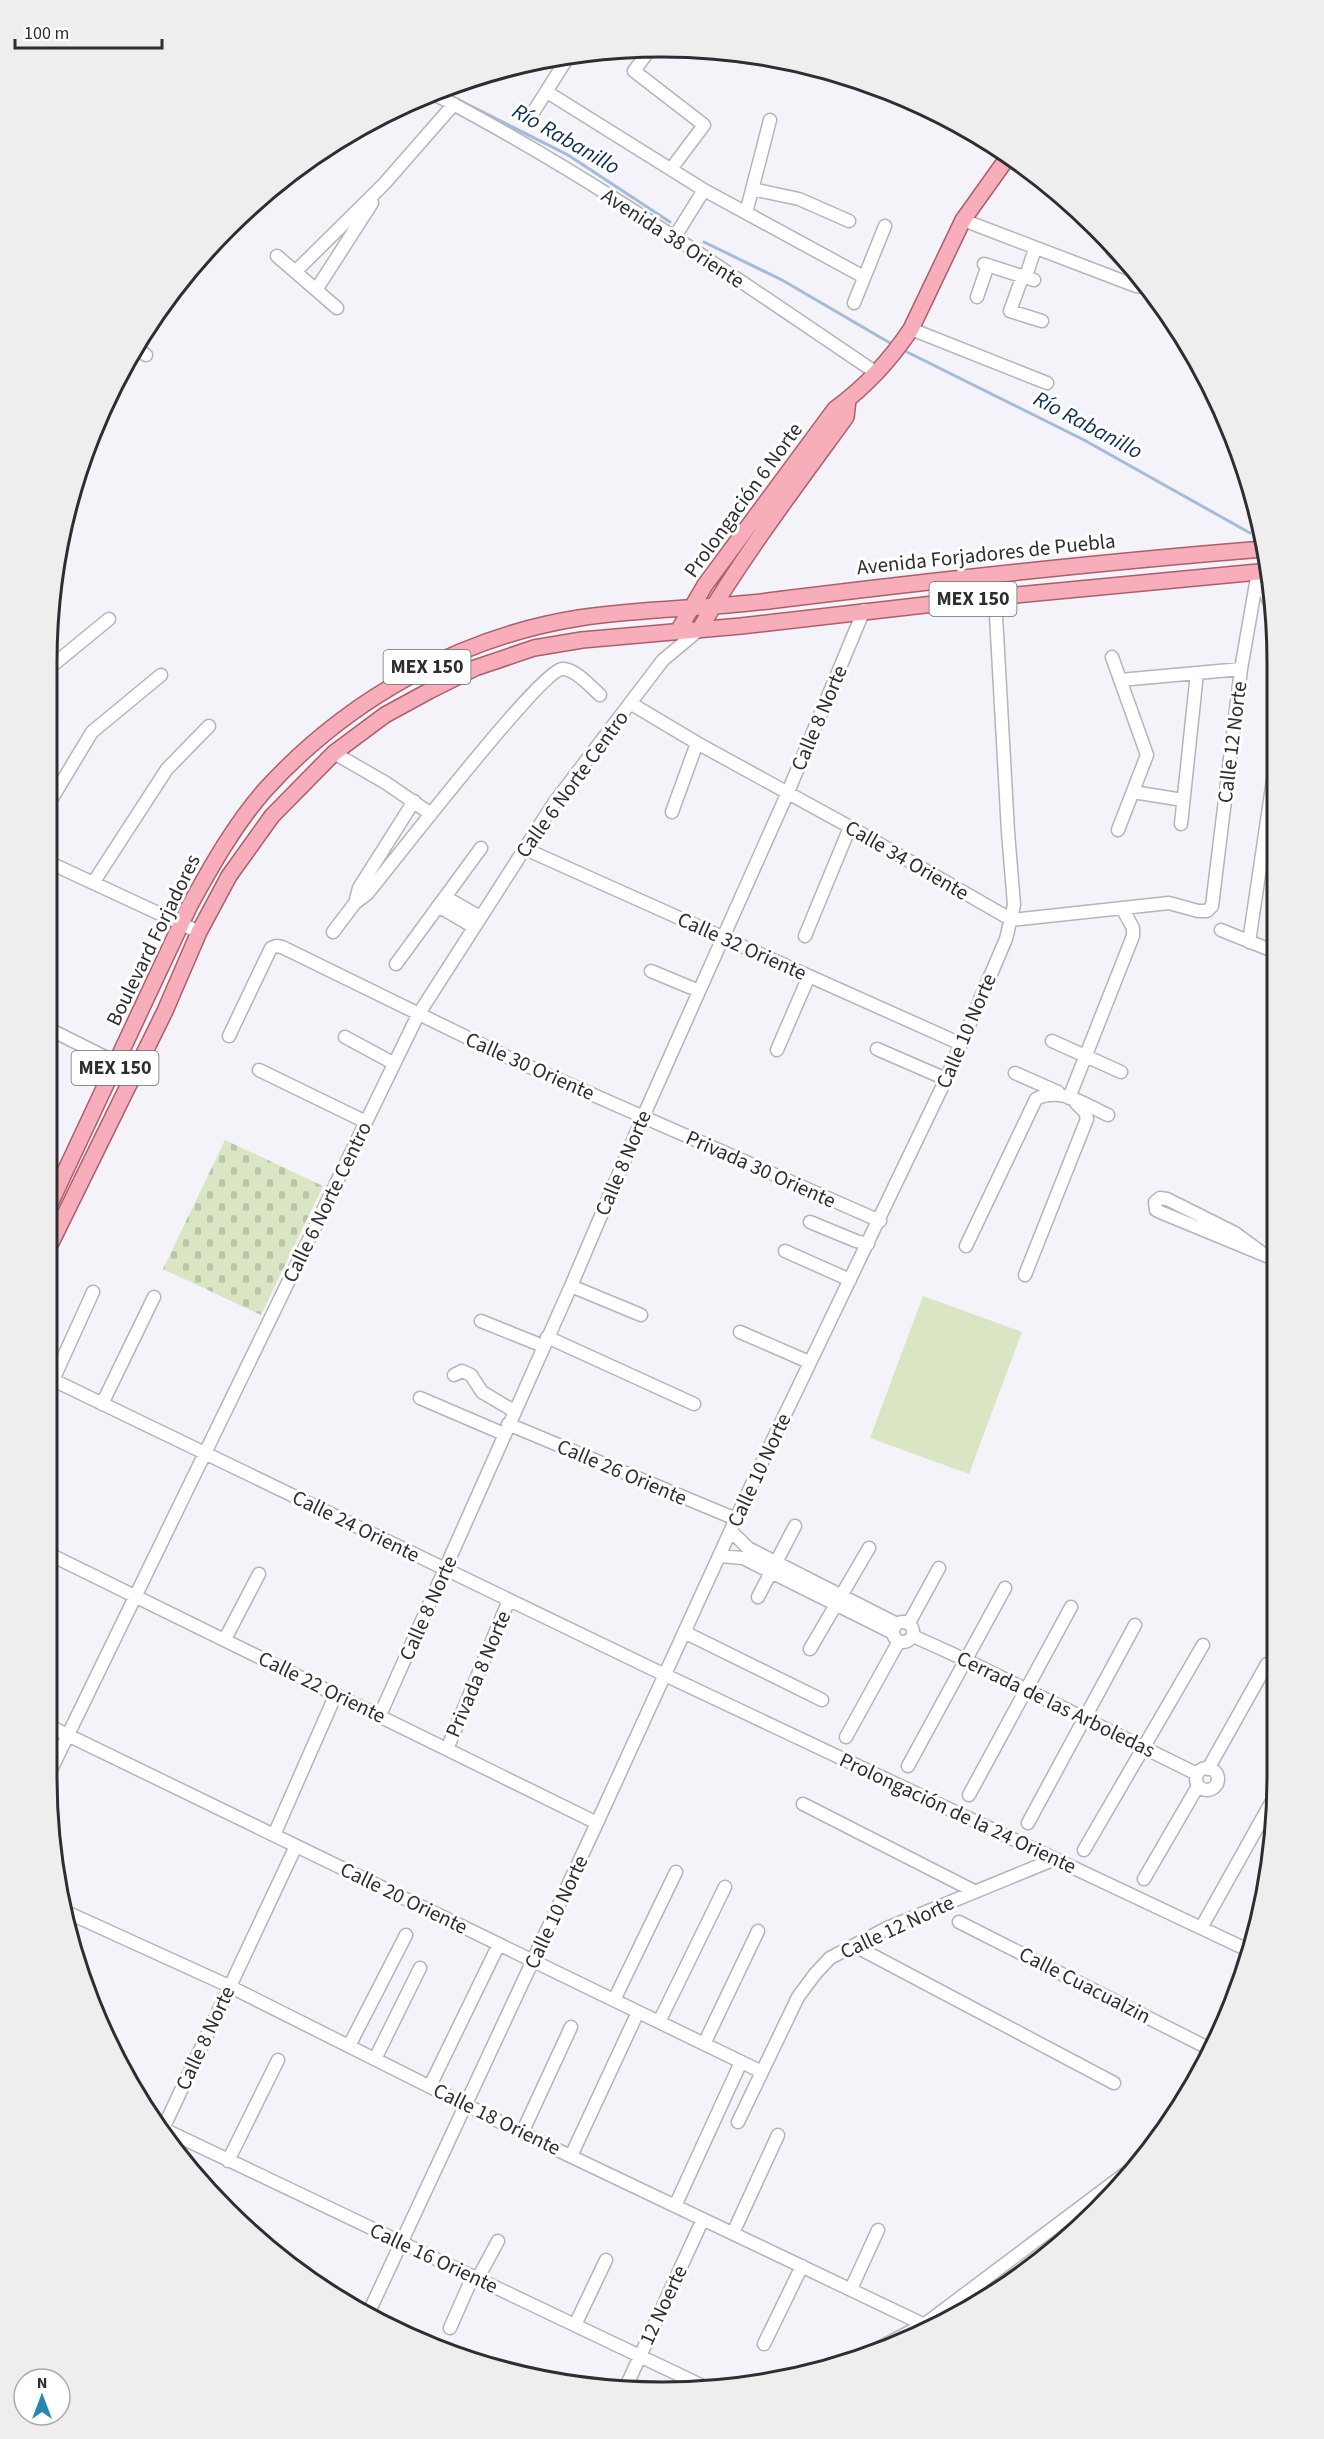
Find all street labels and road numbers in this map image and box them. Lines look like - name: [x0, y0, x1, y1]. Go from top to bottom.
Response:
- street label: Avenida 38 Oriente: [596, 180, 750, 296]
- street label: Prolongación 6 Norte: [676, 416, 810, 584]
- street label: Avenida Forjadores de Puebla: [855, 525, 1117, 583]
- road number: MEX 150: [930, 582, 1016, 616]
- road number: MEX 150: [384, 650, 470, 684]
- street label: Calle 8 Norte: [783, 661, 855, 775]
- street label: Calle 12 Norte: [1210, 679, 1254, 805]
- street label: Calle 6 Norte Centro: [508, 704, 636, 864]
- street label: Calle 34 Oriente: [840, 812, 974, 908]
- street label: Boulevard Forjadores: [98, 849, 208, 1031]
- street label: Calle 32 Oriente: [673, 904, 811, 988]
- street label: Calle 10 Norte: [928, 969, 1004, 1093]
- street label: Calle 30 Oriente: [461, 1024, 599, 1108]
- road number: MEX 150: [72, 1051, 158, 1085]
- street label: Calle 8 Norte: [587, 1106, 659, 1220]
- street label: Calle 6 Norte Centro: [275, 1116, 379, 1288]
- street label: Privada 30 Oriente: [681, 1122, 841, 1216]
- street label: Calle 10 Norte: [720, 1408, 798, 1532]
- street label: Calle 26 Oriente: [552, 1431, 692, 1513]
- street label: Calle 24 Oriente: [287, 1482, 425, 1570]
- street label: Calle 8 Norte: [392, 1551, 464, 1665]
- street label: Privada 8 Norte: [438, 1606, 518, 1742]
- street label: Calle 22 Oriente: [253, 1643, 391, 1731]
- street label: Cerrada de las Arboledas: [952, 1643, 1160, 1765]
- street label: Prolongación de la 24 Oriente: [835, 1745, 1081, 1881]
- street label: Calle 10 Norte: [517, 1850, 595, 1974]
- street label: Calle 20 Oriente: [335, 1854, 473, 1942]
- street label: Calle 12 Norte: [835, 1888, 959, 1966]
- street label: Calle Cuacualzin: [1014, 1939, 1156, 2031]
- street label: Calle 8 Norte: [168, 1981, 242, 2095]
- street label: Calle 18 Oriente: [428, 2075, 566, 2163]
- street label: Calle 16 Oriente: [365, 2215, 503, 2301]
- street label: 12 Noerte: [631, 2260, 695, 2350]

